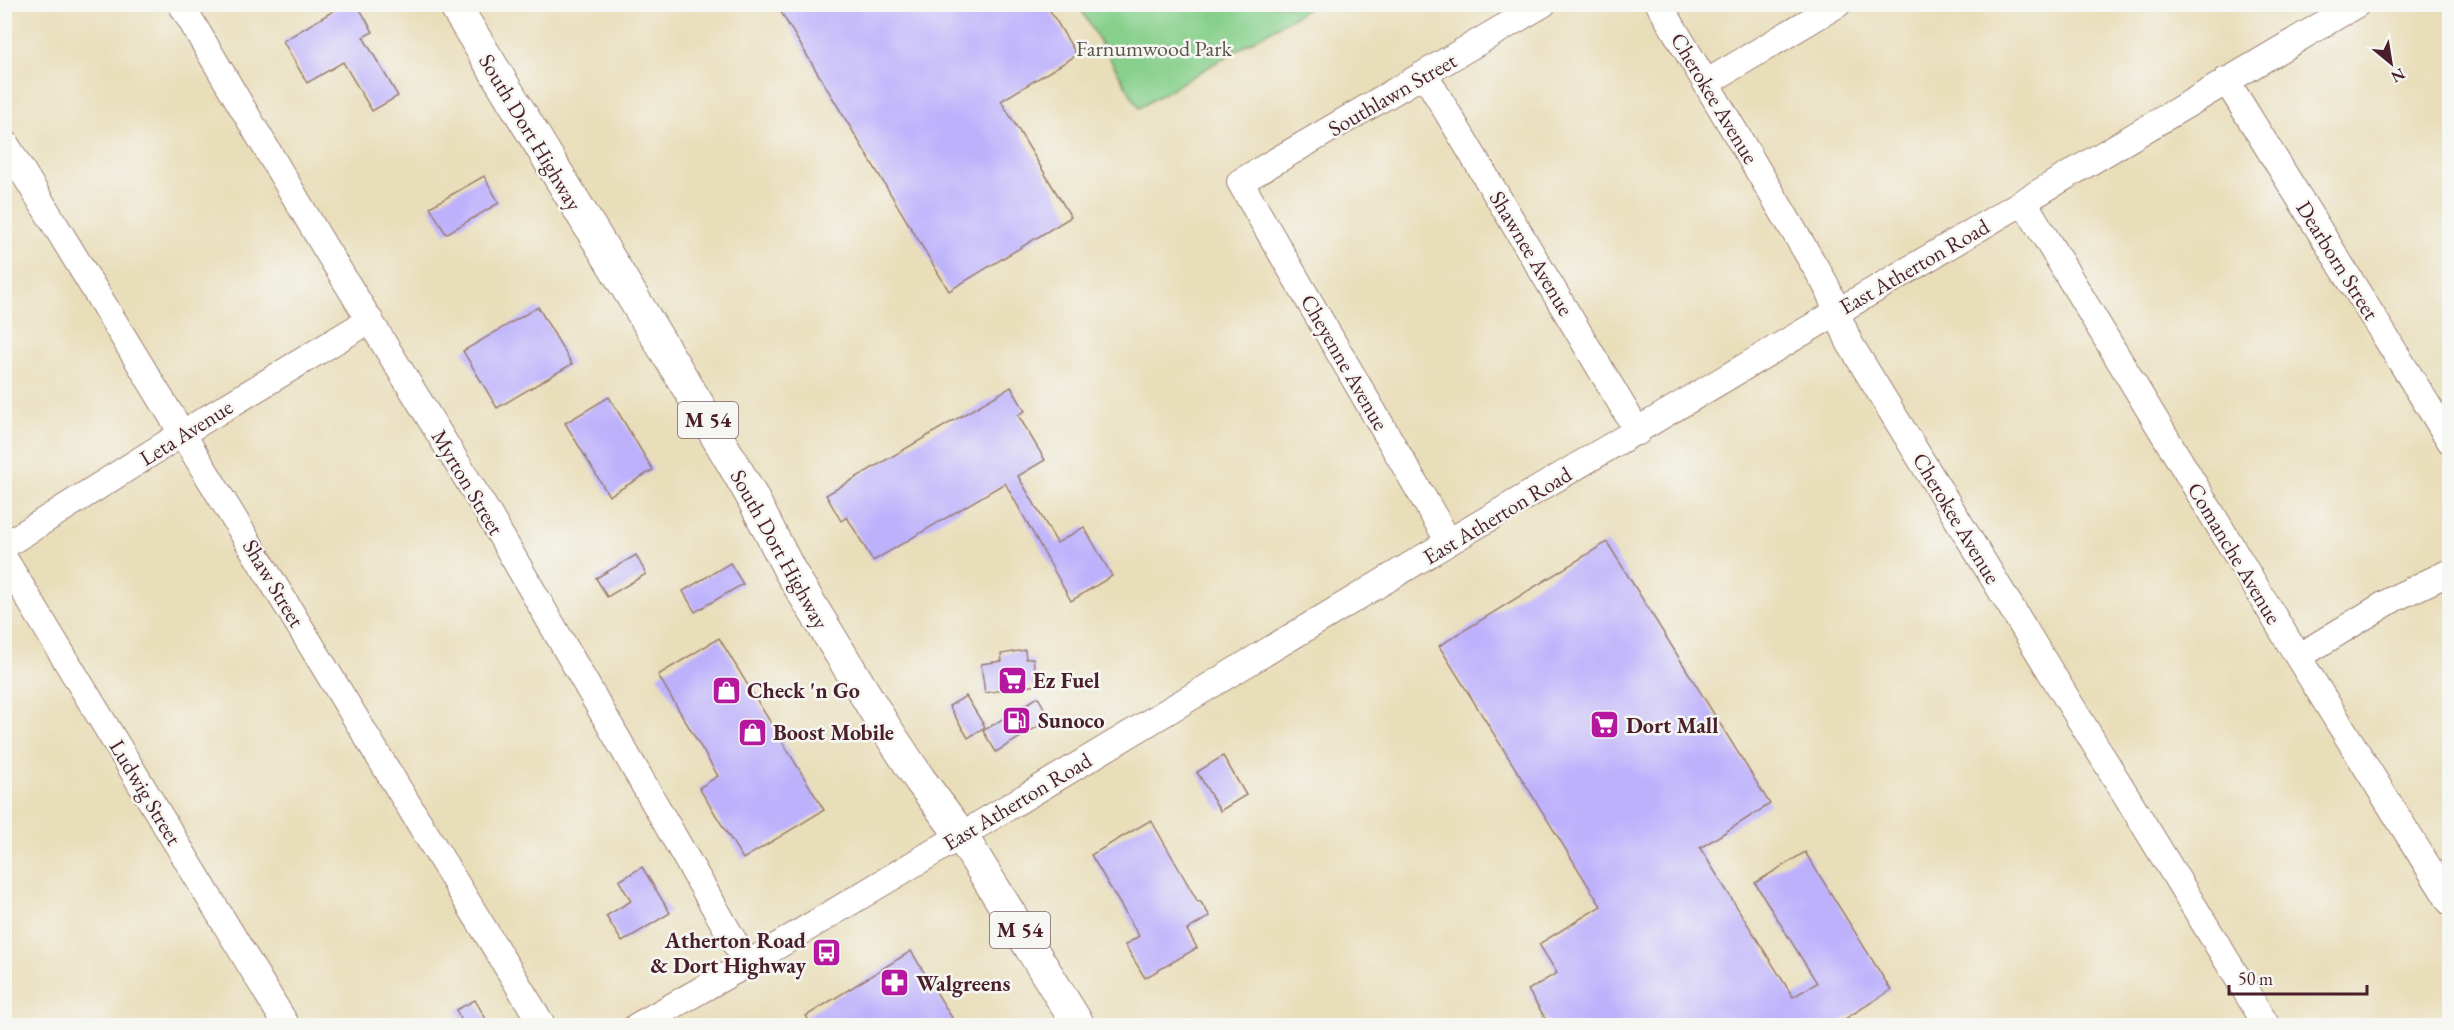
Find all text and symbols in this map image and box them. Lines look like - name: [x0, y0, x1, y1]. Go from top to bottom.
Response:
- street label: Cherokee Avenue: [1664, 27, 1765, 170]
- north arrow: [2361, 33, 2421, 93]
- park label: Farnumwood Park: [1076, 34, 1233, 63]
- street label: Southlawn Street: [1323, 46, 1462, 143]
- street label: South Dort Highway: [472, 49, 589, 216]
- text: N: [2387, 63, 2409, 88]
- street label: Shawnee Avenue: [1483, 185, 1581, 322]
- street label: Dearborn Street: [2289, 195, 2386, 325]
- street label: East Atherton Road: [1834, 211, 1995, 321]
- street label: Cheyenne Avenue: [1294, 289, 1395, 436]
- street label: Leta Avenue: [134, 392, 239, 472]
- road number: M 54: [678, 402, 738, 438]
- street label: Myrton Street: [425, 424, 510, 540]
- street label: Cherokee Avenue: [1906, 447, 2007, 590]
- street label: East Atherton Road: [1418, 459, 1578, 571]
- street label: South Dort Highway: [724, 464, 836, 634]
- street label: Comanche Avenue: [2181, 477, 2289, 630]
- street label: Shaw Street: [236, 534, 311, 633]
- supermarket icon: Ez Fuel: [996, 664, 1028, 696]
- place label: Ez Fuel: [1033, 666, 1100, 695]
- shop icon: Check 'n Go: [710, 674, 742, 706]
- place label: Check 'n Go: [747, 676, 860, 705]
- fuel station icon: Sunoco: [1001, 704, 1033, 736]
- place label: Sunoco: [1038, 706, 1105, 735]
- supermarket icon: Dort Mall: [1589, 709, 1621, 741]
- place label: Dort Mall: [1626, 711, 1718, 740]
- shop icon: Boost Mobile: [736, 716, 768, 748]
- place label: Boost Mobile: [773, 718, 894, 747]
- street label: Ludwig Street: [103, 734, 189, 851]
- street label: East Atherton Road: [938, 745, 1098, 857]
- road number: M 54: [990, 912, 1050, 948]
- place label: Atherton Road & Dort Highway: [650, 926, 806, 980]
- bus stop icon: Atherton Road & Dort Highway: [811, 937, 843, 969]
- scale bar: [2229, 958, 2367, 996]
- pharmacy icon: Walgreens: [879, 967, 911, 999]
- text: 50 m: [2238, 967, 2273, 990]
- place label: Walgreens: [916, 969, 1011, 998]

